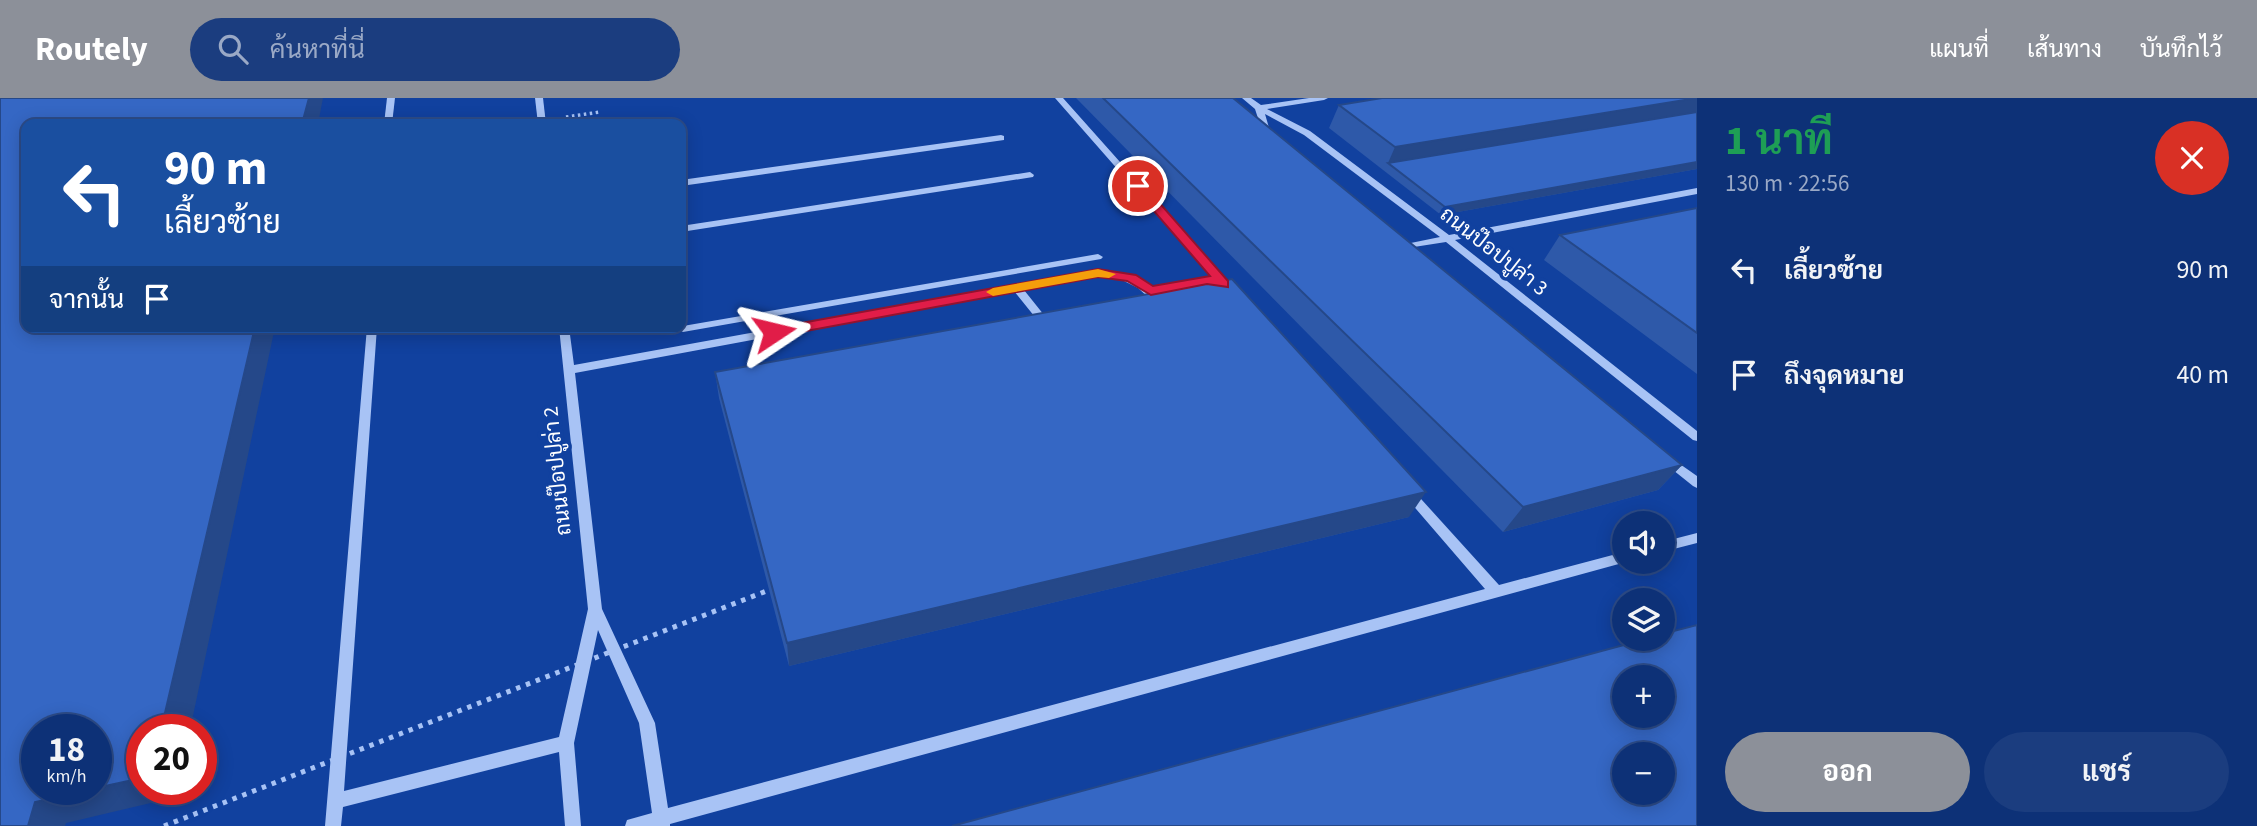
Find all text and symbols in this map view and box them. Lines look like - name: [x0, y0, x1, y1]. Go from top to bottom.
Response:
- search box: [190, 18, 680, 81]
- text: Routely: [35, 26, 148, 73]
- icon: search: [214, 30, 252, 68]
- text: ค้นหาที่นี่: [270, 31, 365, 68]
- text: แผนที่: [1929, 32, 1989, 67]
- text: เส้นทาง: [2027, 32, 2102, 67]
- text: บันทึกไว้: [2140, 32, 2222, 67]
- text: 1 นาที: [1725, 111, 1833, 171]
- button: close: [2155, 121, 2229, 195]
- text: 90 m: [164, 134, 268, 204]
- icon: left: [49, 147, 140, 238]
- pin: [1108, 156, 1168, 216]
- icon: arrive: [1119, 167, 1157, 205]
- text: 130 m · 22:56: [1725, 167, 1849, 200]
- street label: ถนนป๊อปปูล่า 3: [1434, 199, 1554, 303]
- text: เลี้ยวซ้าย: [164, 200, 281, 246]
- icon: left: [1725, 251, 1763, 289]
- text: 90 m: [2176, 251, 2229, 288]
- text: เลี้ยวซ้าย: [1784, 252, 1883, 289]
- icon: arrive: [138, 280, 176, 318]
- text: จากนั้น: [49, 281, 124, 318]
- position arrow: [737, 295, 811, 369]
- icon: arrive: [1725, 356, 1763, 394]
- text: 40 m: [2176, 356, 2229, 393]
- text: ถึงจุดหมาย: [1784, 357, 1905, 394]
- street label: ถนนป๊อปปูล่า 2: [535, 405, 579, 537]
- map controls: [1612, 511, 1675, 805]
- button: sound: [1612, 511, 1675, 574]
- button: layers: [1612, 588, 1675, 651]
- button: +: [1612, 665, 1675, 728]
- speed limit sign: 20: [126, 714, 217, 805]
- text: 18: [48, 725, 85, 775]
- button: ออก: [1725, 732, 1970, 812]
- button: แชร์: [1984, 732, 2229, 812]
- button: −: [1612, 742, 1675, 805]
- text: km/h: [47, 764, 86, 789]

